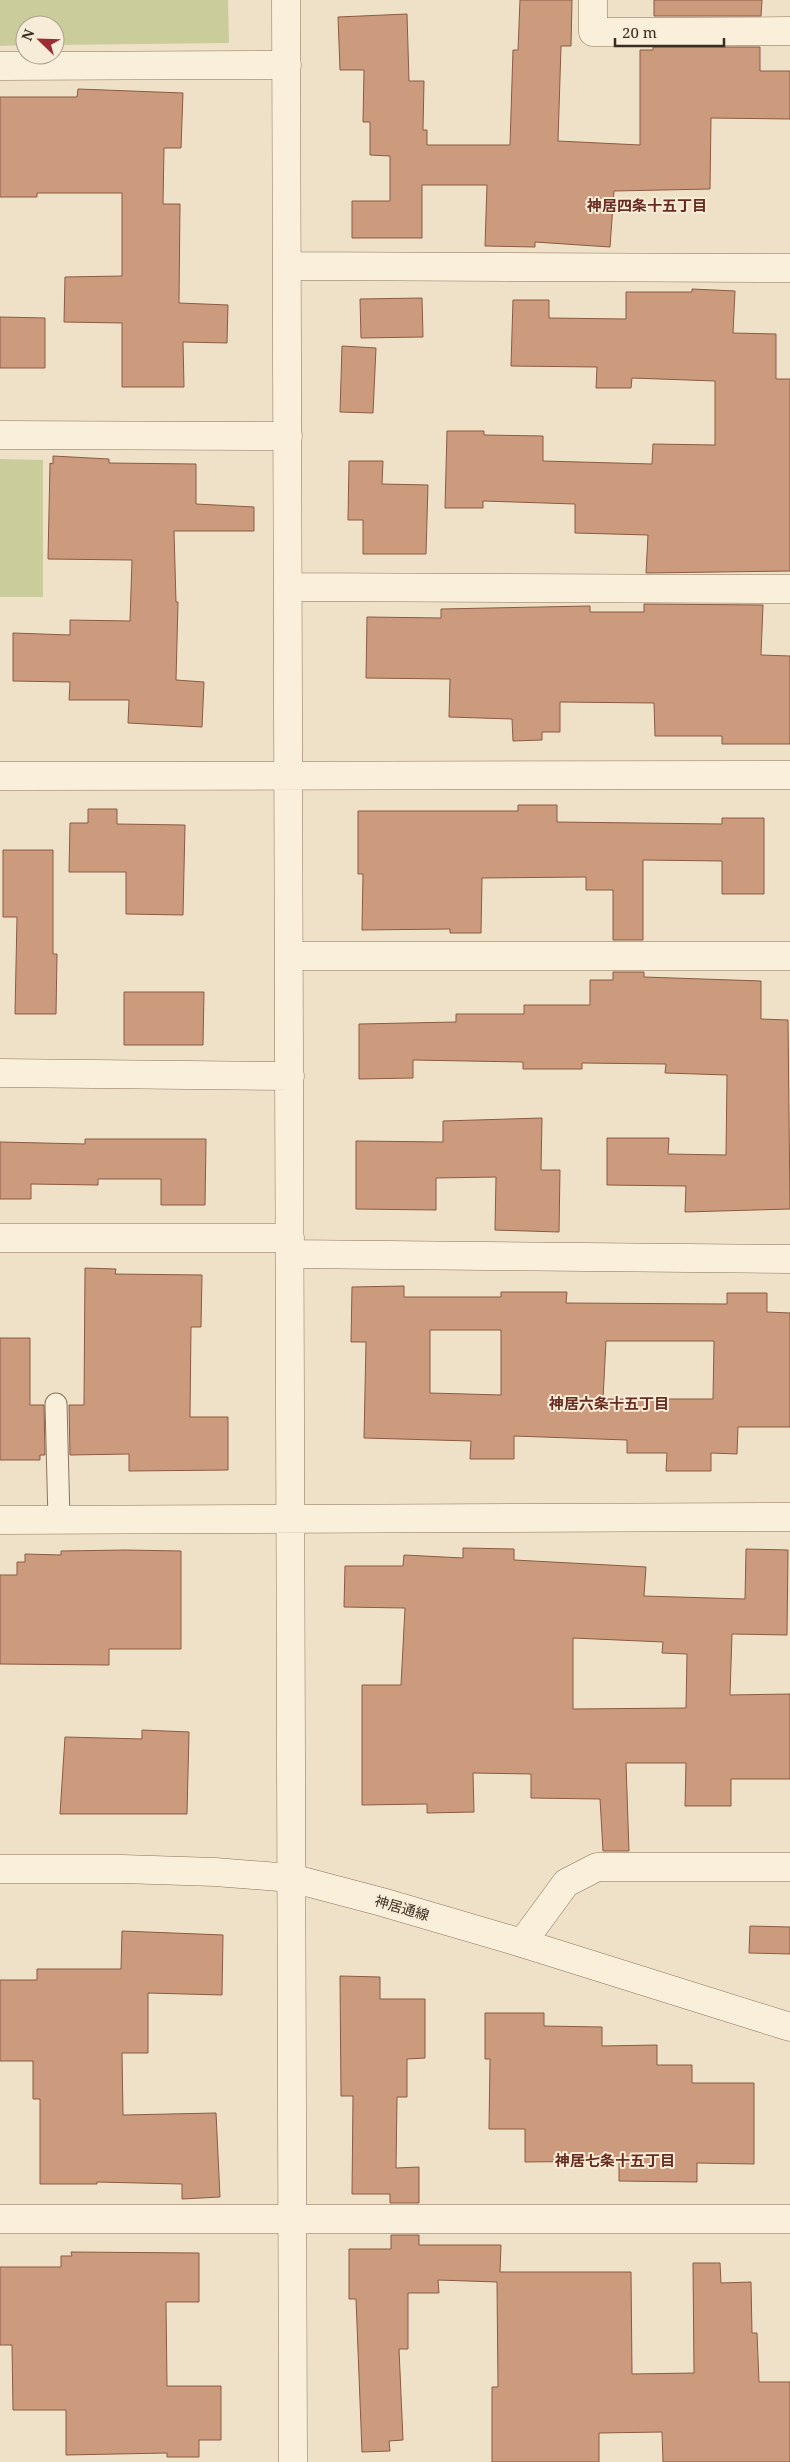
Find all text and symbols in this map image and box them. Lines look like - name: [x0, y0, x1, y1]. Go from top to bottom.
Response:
- north arrow: [15, 15, 65, 65]
- scale bar: [615, 15, 724, 47]
- text: 20 m: [622, 22, 657, 42]
- text: N: [17, 26, 38, 44]
- district label: 神居四条十五丁目: [586, 195, 707, 215]
- district label: 神居六条十五丁目: [548, 1393, 669, 1413]
- street label: 神居通線: [373, 1891, 432, 1924]
- district label: 神居七条十五丁目: [554, 2150, 675, 2170]

